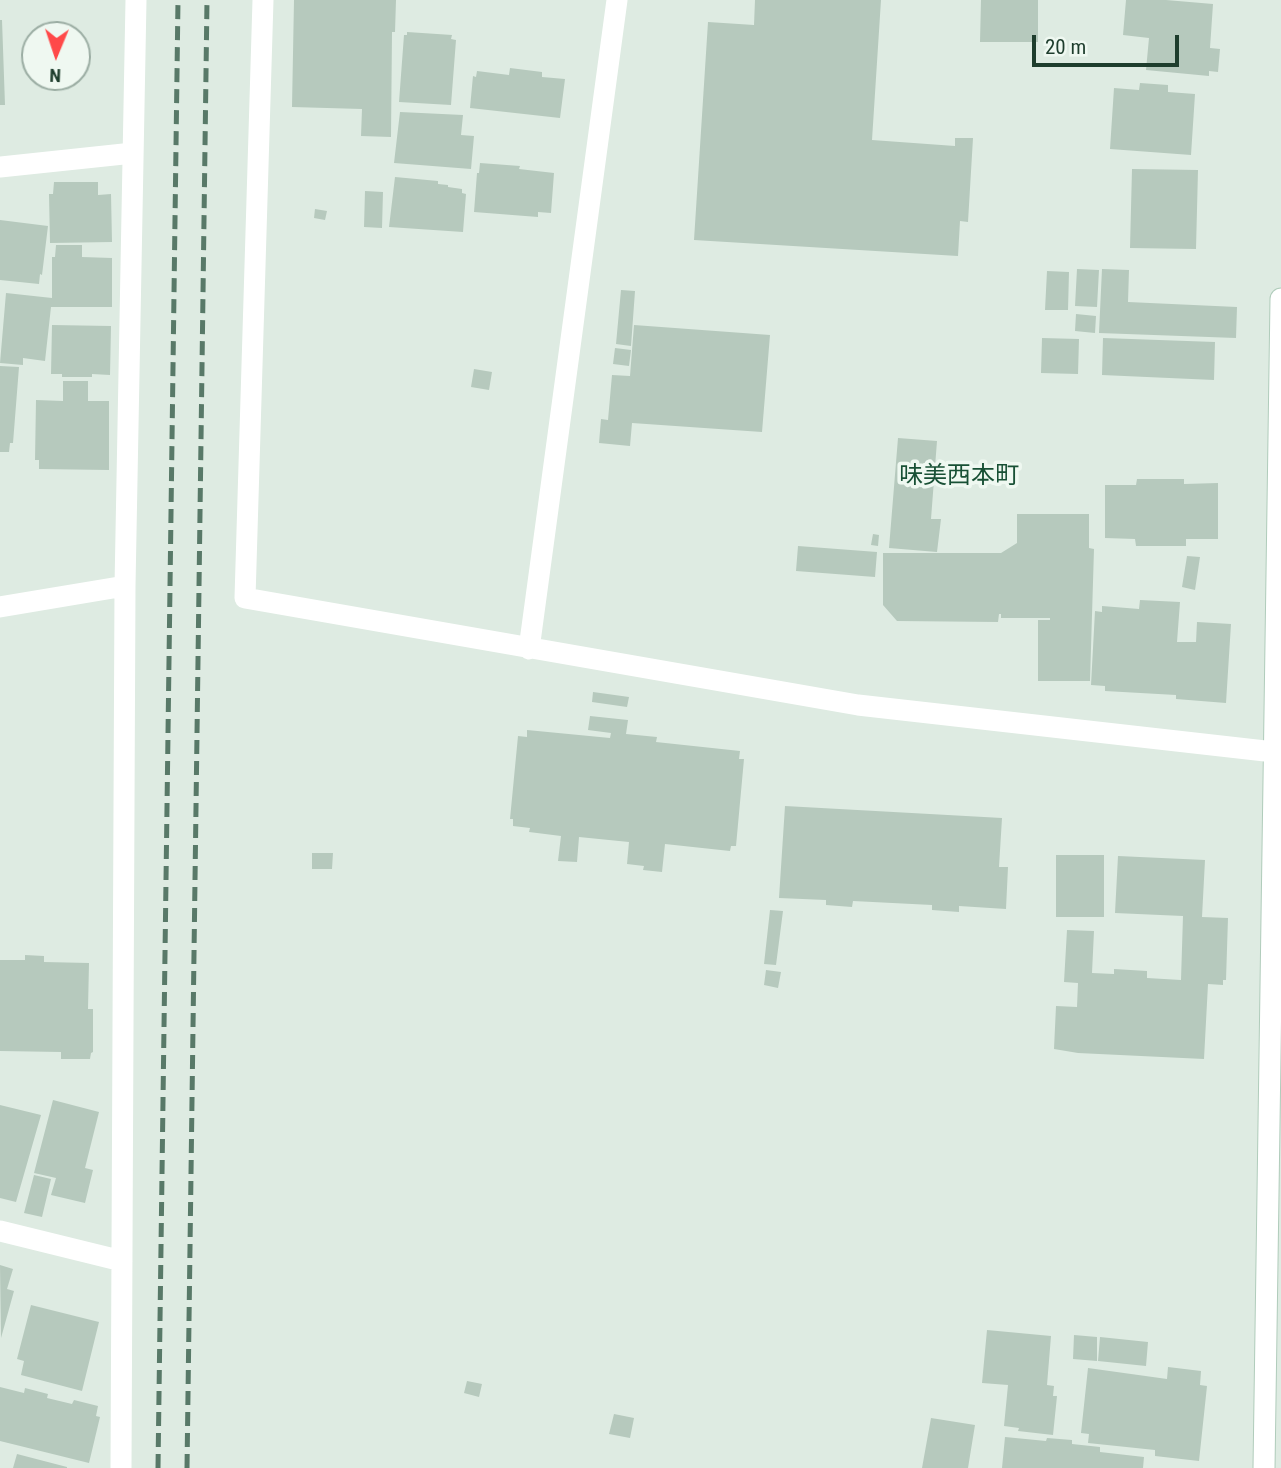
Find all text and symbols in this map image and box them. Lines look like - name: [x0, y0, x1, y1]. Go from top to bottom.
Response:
- north arrow: [21, 21, 91, 91]
- scale bar: [1036, 21, 1183, 65]
- text: 20 m: [1045, 35, 1086, 59]
- text: N: [49, 64, 62, 87]
- district label: 味美西本町: [899, 463, 1019, 491]

